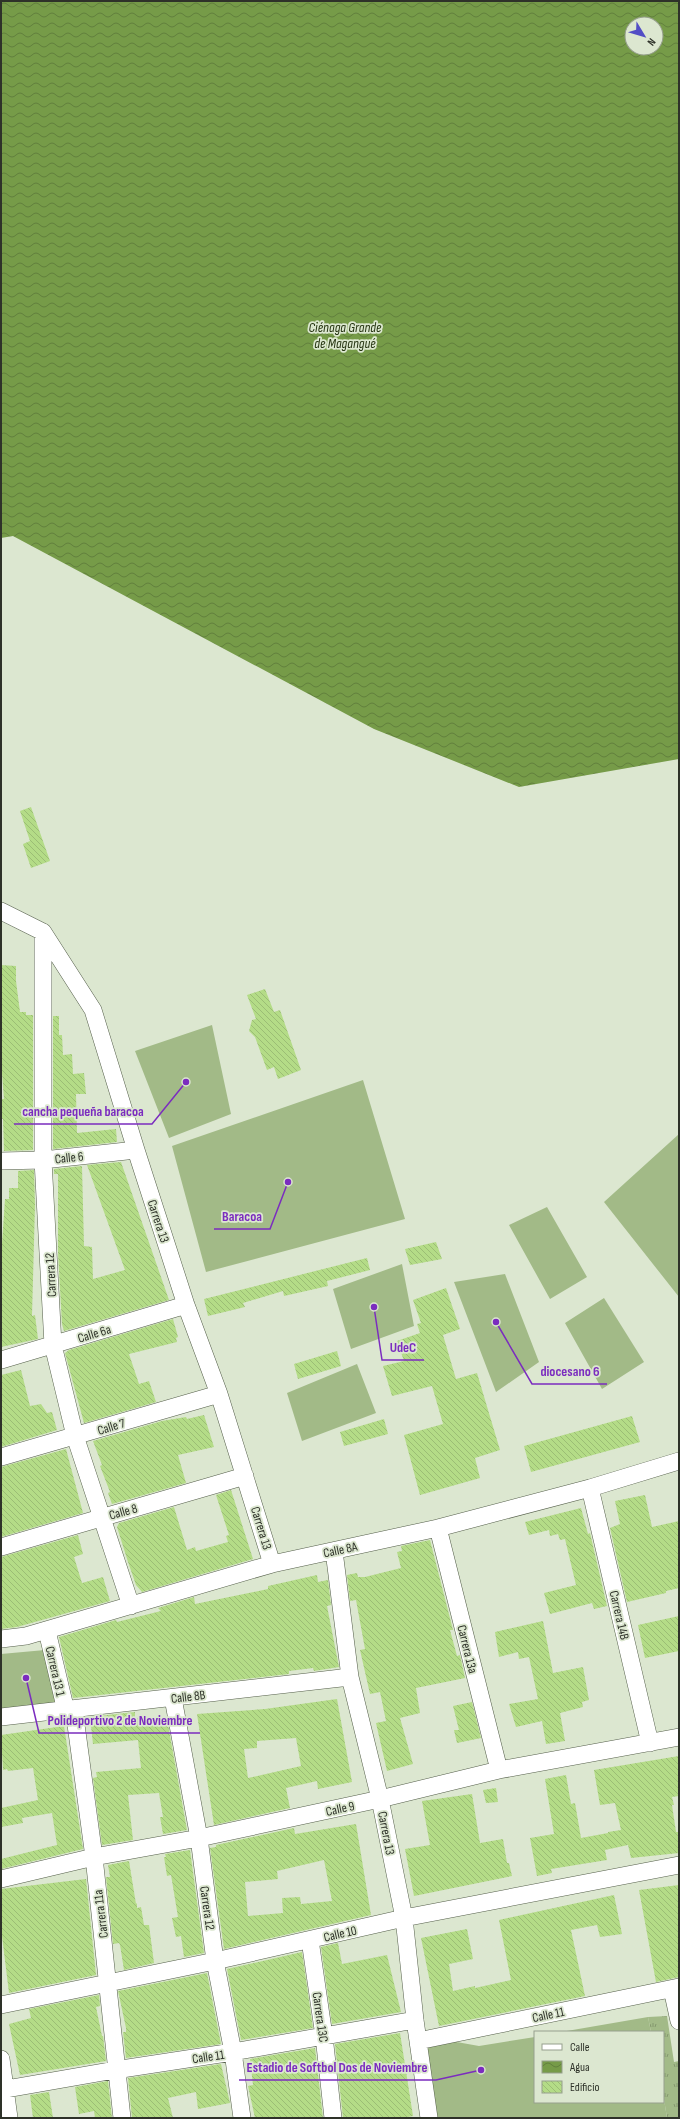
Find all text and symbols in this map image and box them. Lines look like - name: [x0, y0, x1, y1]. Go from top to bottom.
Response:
- north arrow: [624, 16, 664, 56]
- text: N: [644, 36, 658, 48]
- water label: Ciénaga Grande de Magangué: [308, 319, 382, 352]
- callout: cancha pequeña baracoa: [14, 1098, 152, 1124]
- text: cancha pequeña baracoa: [22, 1103, 144, 1120]
- street label: Calle 6: [54, 1148, 85, 1167]
- street label: Carrera 13: [144, 1198, 172, 1245]
- callout: Baracoa: [214, 1203, 270, 1229]
- text: Baracoa: [222, 1208, 262, 1225]
- street label: Carrera 12: [42, 1252, 60, 1297]
- street label: Calle 6a: [76, 1321, 113, 1347]
- callout: UdeC: [382, 1334, 424, 1360]
- text: UdeC: [390, 1339, 416, 1356]
- callout: diocesano 6: [532, 1358, 607, 1384]
- text: diocesano 6: [540, 1363, 600, 1380]
- street label: Calle 7: [95, 1415, 128, 1439]
- street label: Calle 8: [107, 1500, 140, 1524]
- street label: Carrera 13: [247, 1505, 275, 1552]
- street label: Calle 8A: [322, 1538, 359, 1561]
- street label: Carrera 14B: [606, 1589, 632, 1642]
- street label: Carrera 13a: [453, 1623, 481, 1675]
- street label: Carrera 13 1: [42, 1645, 69, 1698]
- street label: Calle 8B: [170, 1687, 207, 1707]
- callout: Polideportivo 2 de Noviembre: [39, 1707, 200, 1733]
- text: Polideportivo 2 de Noviembre: [48, 1712, 192, 1729]
- street label: Calle 9: [324, 1798, 356, 1820]
- street label: Carrera 13: [374, 1810, 398, 1856]
- street label: Carrera 12: [196, 1885, 218, 1931]
- street label: Carrera 11a: [90, 1889, 112, 1939]
- street label: Calle 10: [322, 1922, 359, 1946]
- street label: Carrera 13C: [309, 1991, 331, 2043]
- street label: Calle 11: [531, 2004, 566, 2026]
- legend: [534, 2031, 664, 2103]
- text: Calle: [570, 2040, 590, 2055]
- street label: Calle 11: [191, 2047, 226, 2067]
- callout: Estadio de Softbol Dos de Noviembre: [239, 2054, 436, 2080]
- text: Estadio de Softbol Dos de Noviembre: [247, 2059, 427, 2076]
- text: Agua: [569, 2060, 590, 2075]
- text: Edificio: [570, 2080, 599, 2095]

